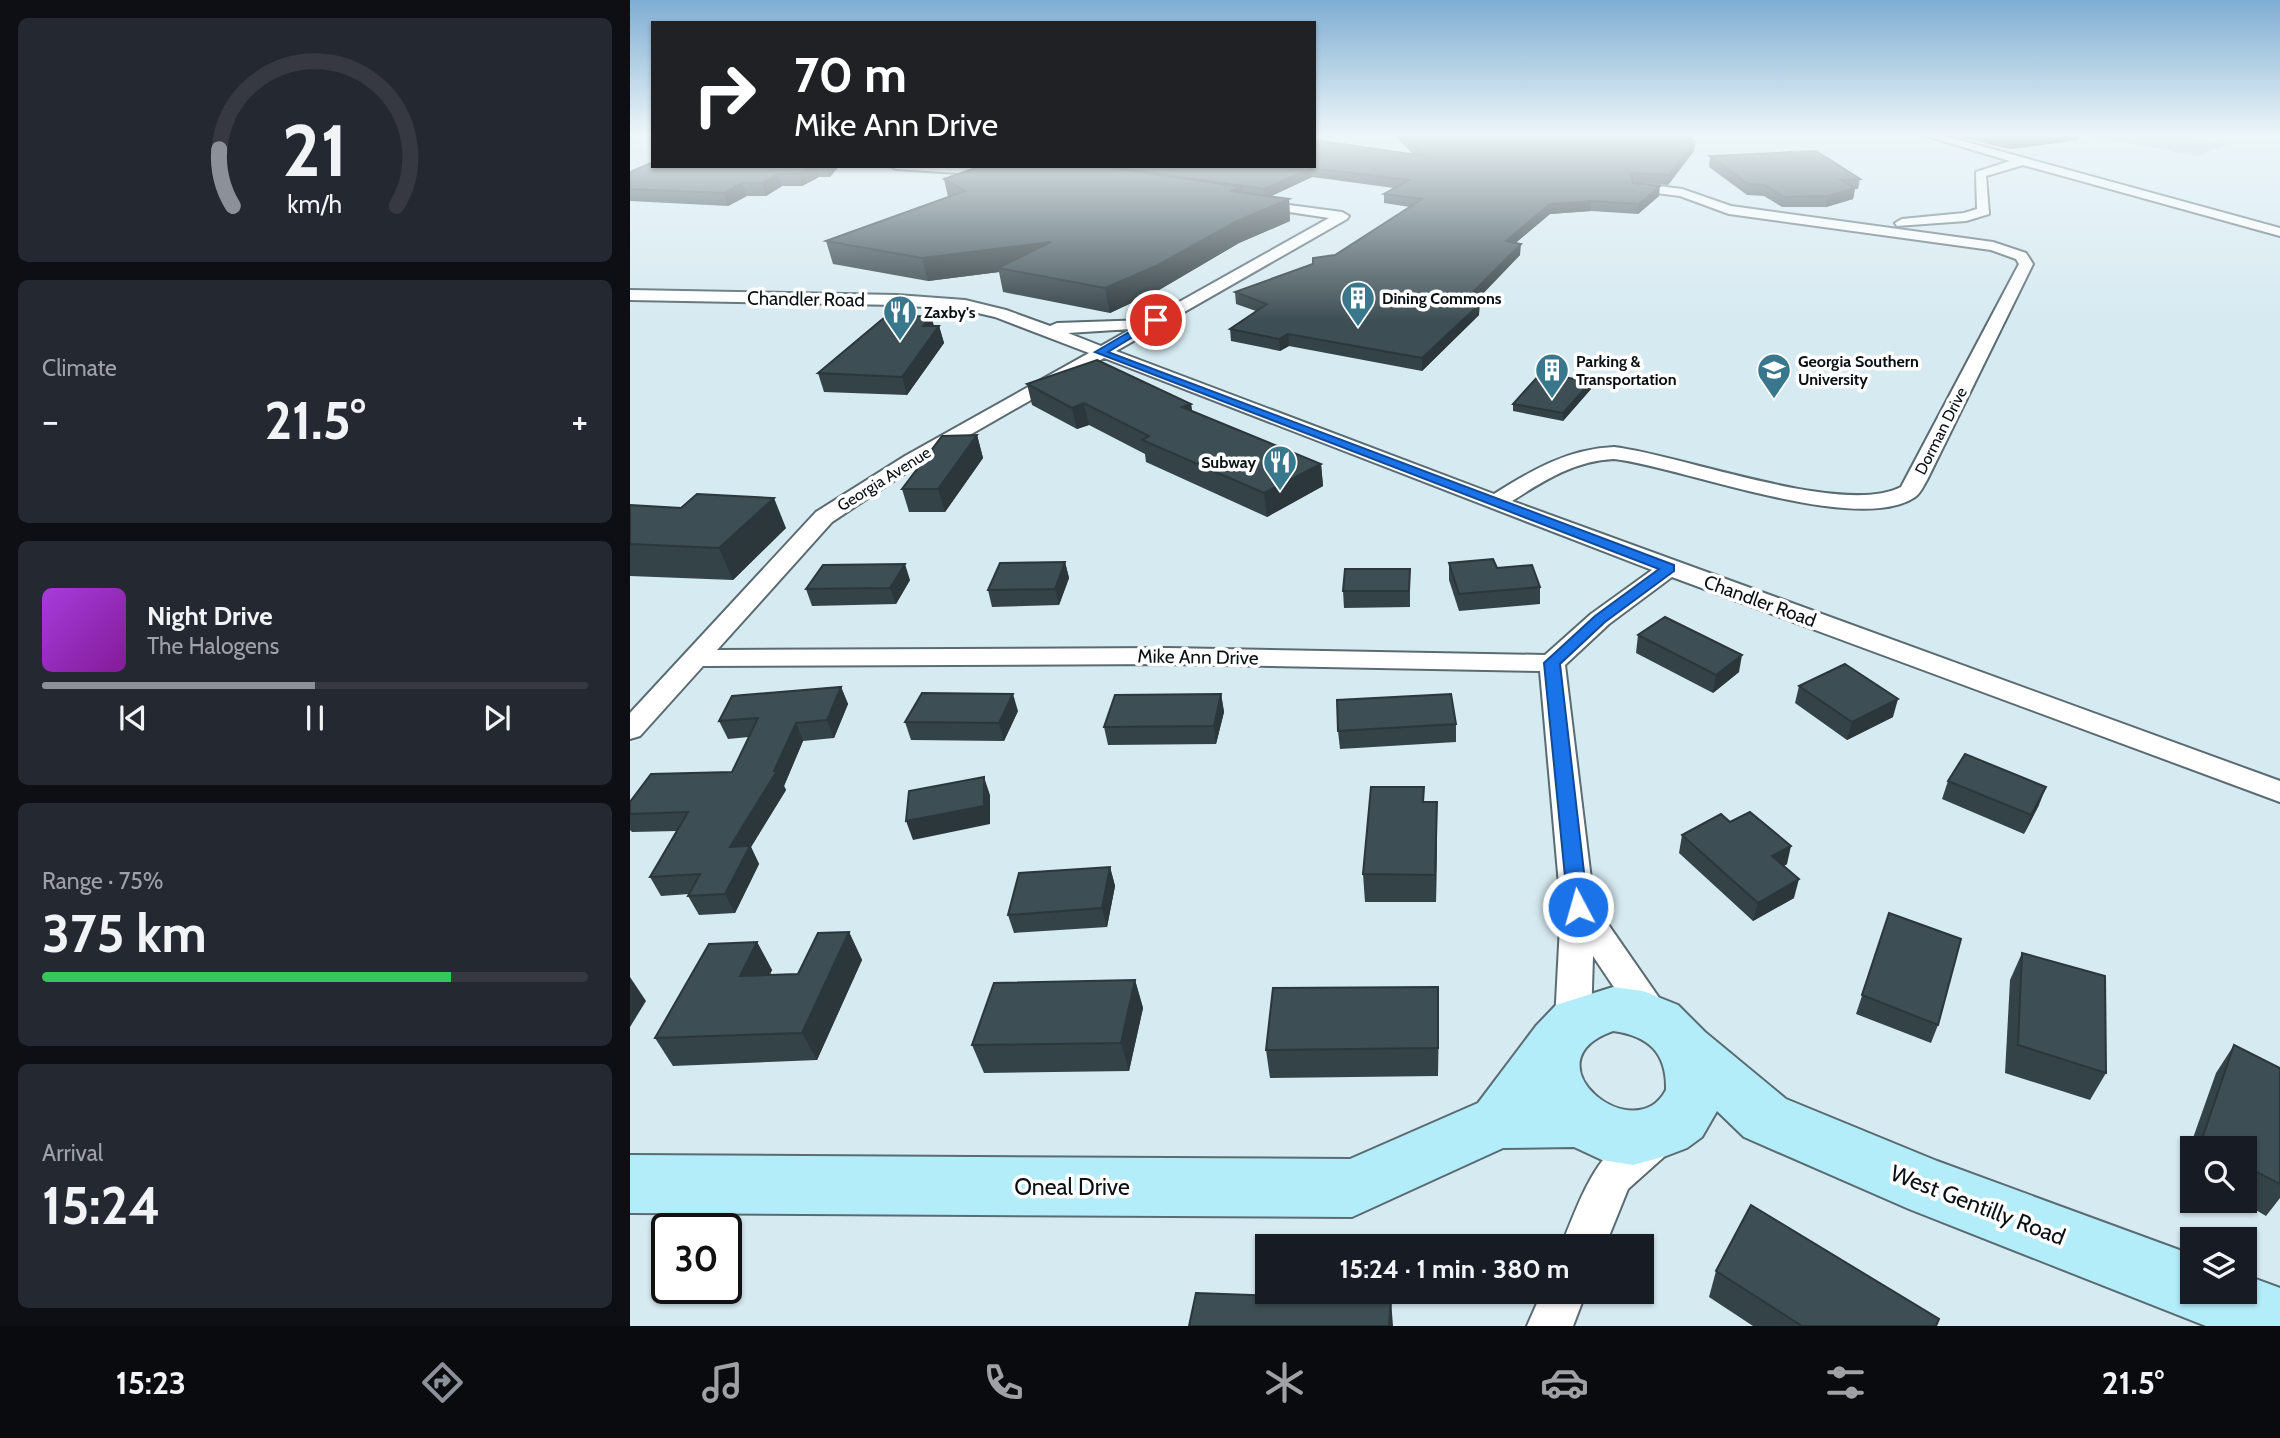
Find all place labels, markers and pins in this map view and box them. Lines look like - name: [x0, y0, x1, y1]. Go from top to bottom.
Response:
- building icon: Dining Commons: [1339, 279, 1377, 328]
- place label: Dining Commons: [1382, 289, 1502, 308]
- pin: [1126, 290, 1186, 350]
- restaurant icon: Zaxby's: [881, 293, 919, 342]
- place label: Zaxby's: [924, 303, 976, 322]
- building icon: Parking & Transportation: [1533, 351, 1571, 400]
- school or university icon: Georgia Southern University: [1755, 351, 1793, 400]
- place label: Parking & Transportation: [1576, 352, 1676, 389]
- place label: Georgia Southern University: [1798, 352, 1919, 389]
- restaurant icon: Subway: [1261, 443, 1299, 492]
- place label: Subway: [1201, 453, 1256, 472]

